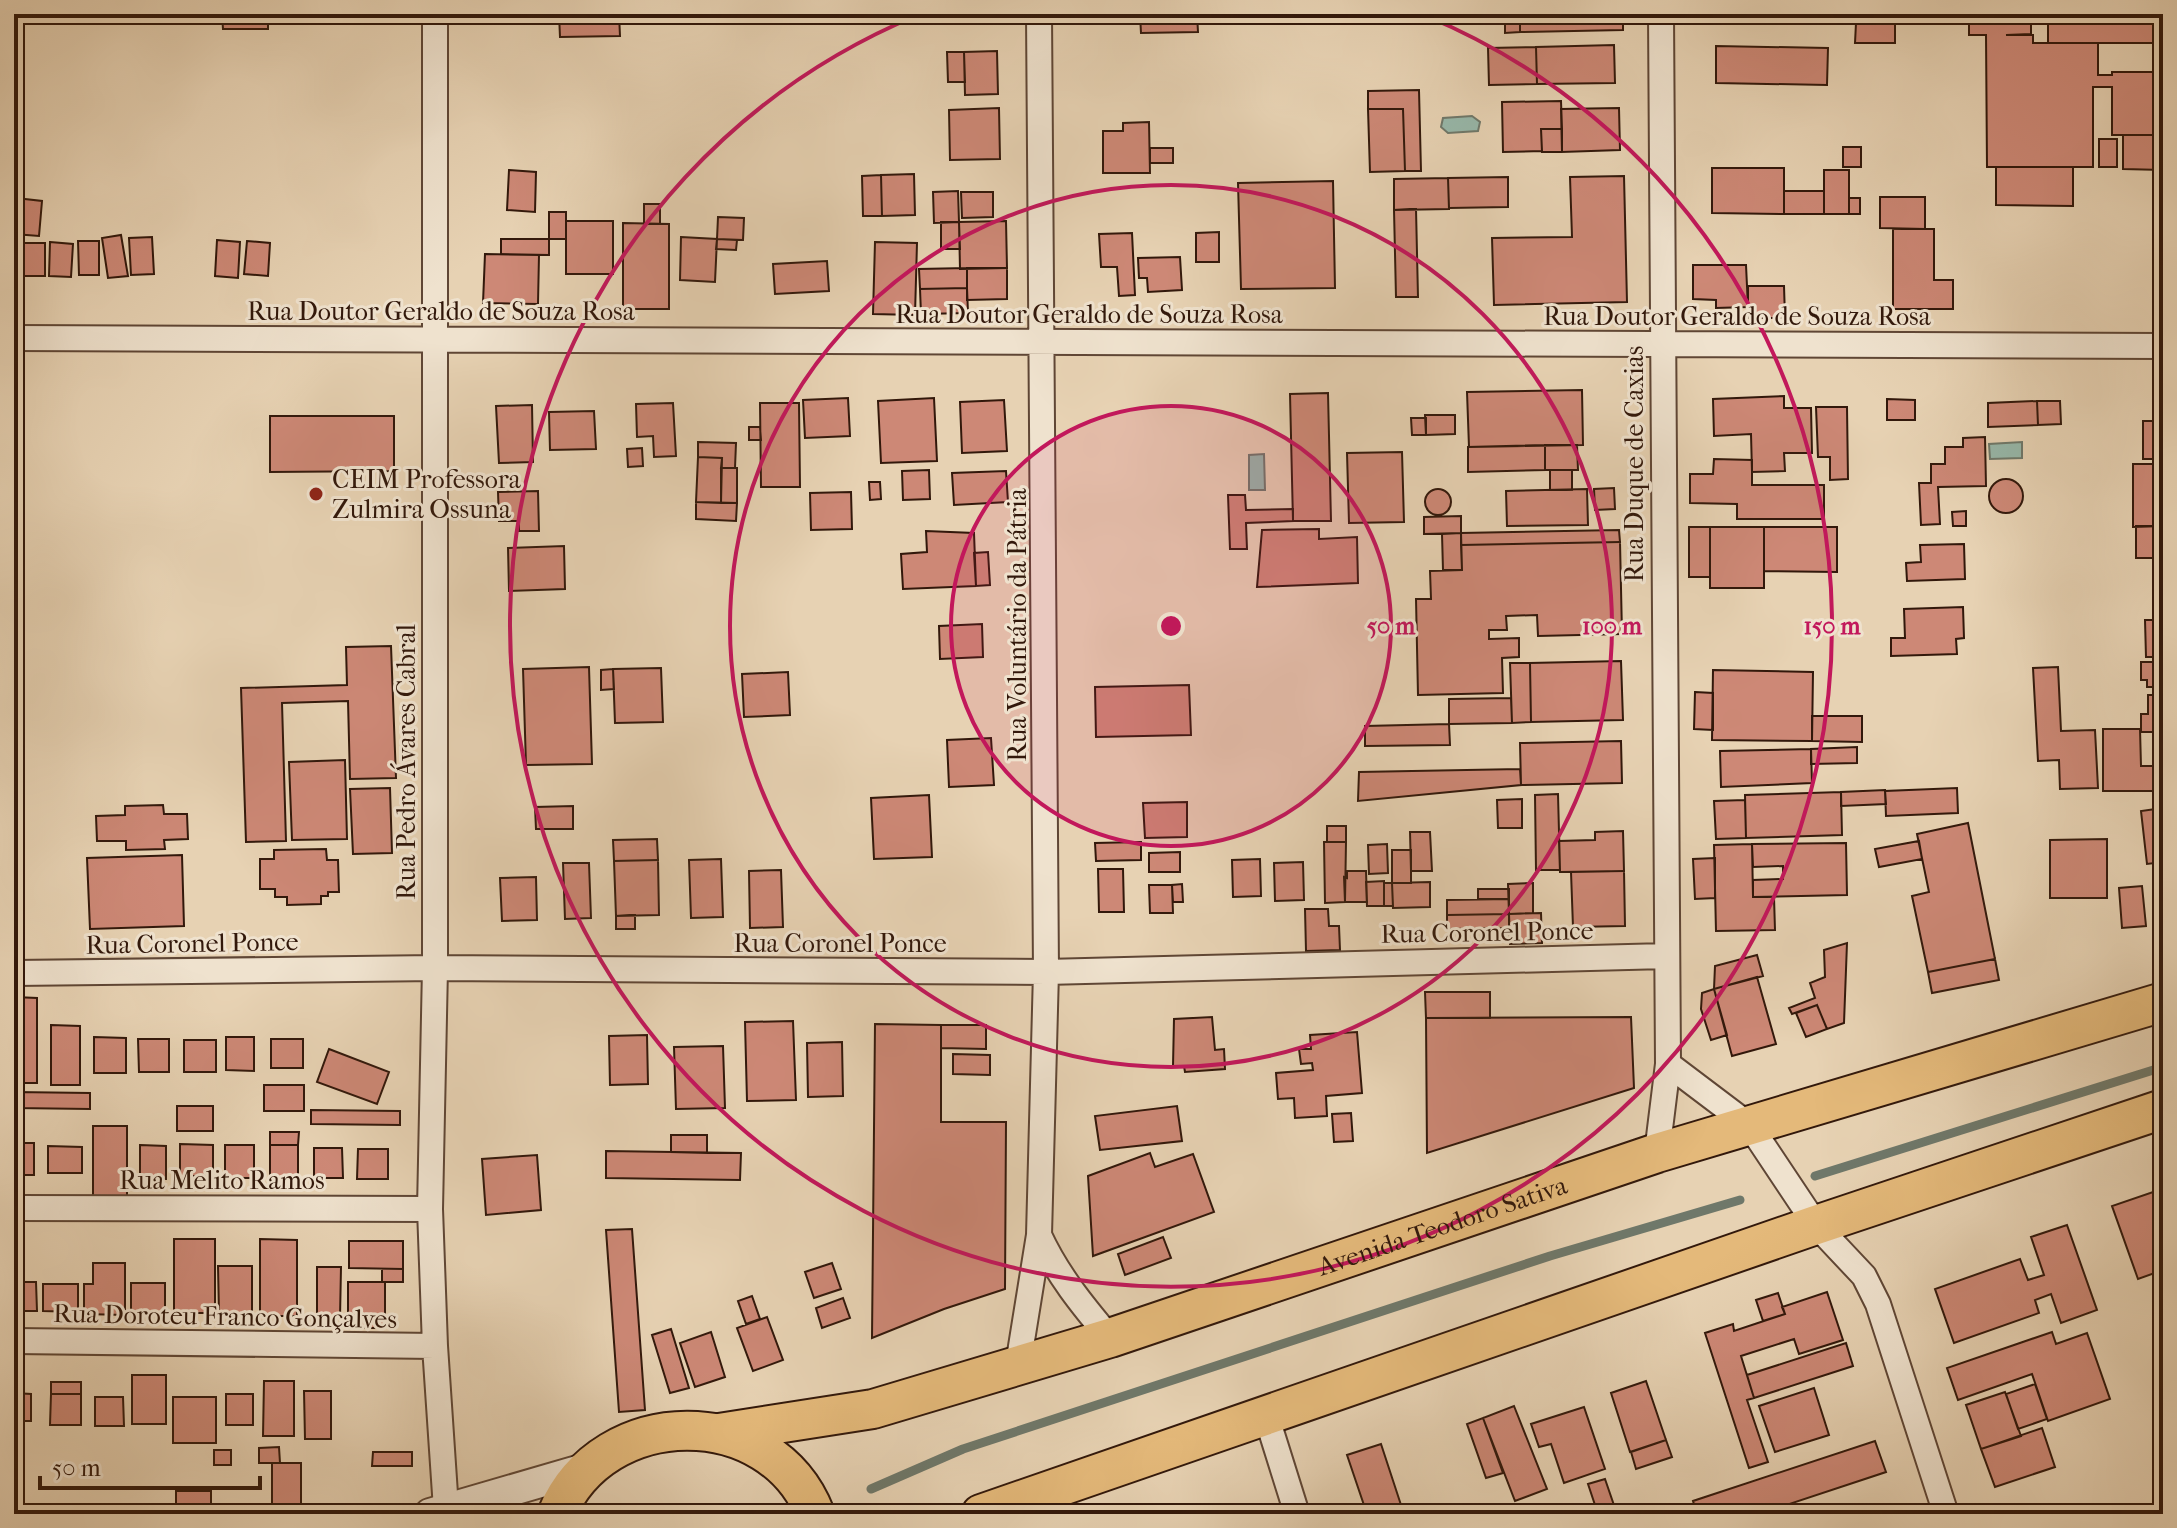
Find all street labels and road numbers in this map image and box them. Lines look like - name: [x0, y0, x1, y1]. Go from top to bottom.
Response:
- street label: Rua Doutor Geraldo de Souza Rosa: [247, 296, 636, 327]
- street label: Rua Doutor Geraldo de Souza Rosa: [895, 299, 1284, 330]
- street label: Rua Doutor Geraldo de Souza Rosa: [1543, 301, 1932, 332]
- street label: Rua Duque de Caxias: [1619, 346, 1650, 582]
- street label: Rua Voluntário da Pátria: [1002, 487, 1033, 762]
- street label: Rua Pedro Ávares Cabral: [390, 624, 422, 900]
- street label: Rua Coronel Ponce: [1380, 915, 1594, 950]
- street label: Rua Coronel Ponce: [85, 926, 299, 961]
- street label: Rua Coronel Ponce: [733, 928, 947, 959]
- street label: Rua Melito Ramos: [119, 1165, 325, 1196]
- street label: Avenida Teodoro Sativa: [1313, 1169, 1572, 1283]
- street label: Rua Doroteu Franco Gonçalves: [53, 1298, 397, 1335]

